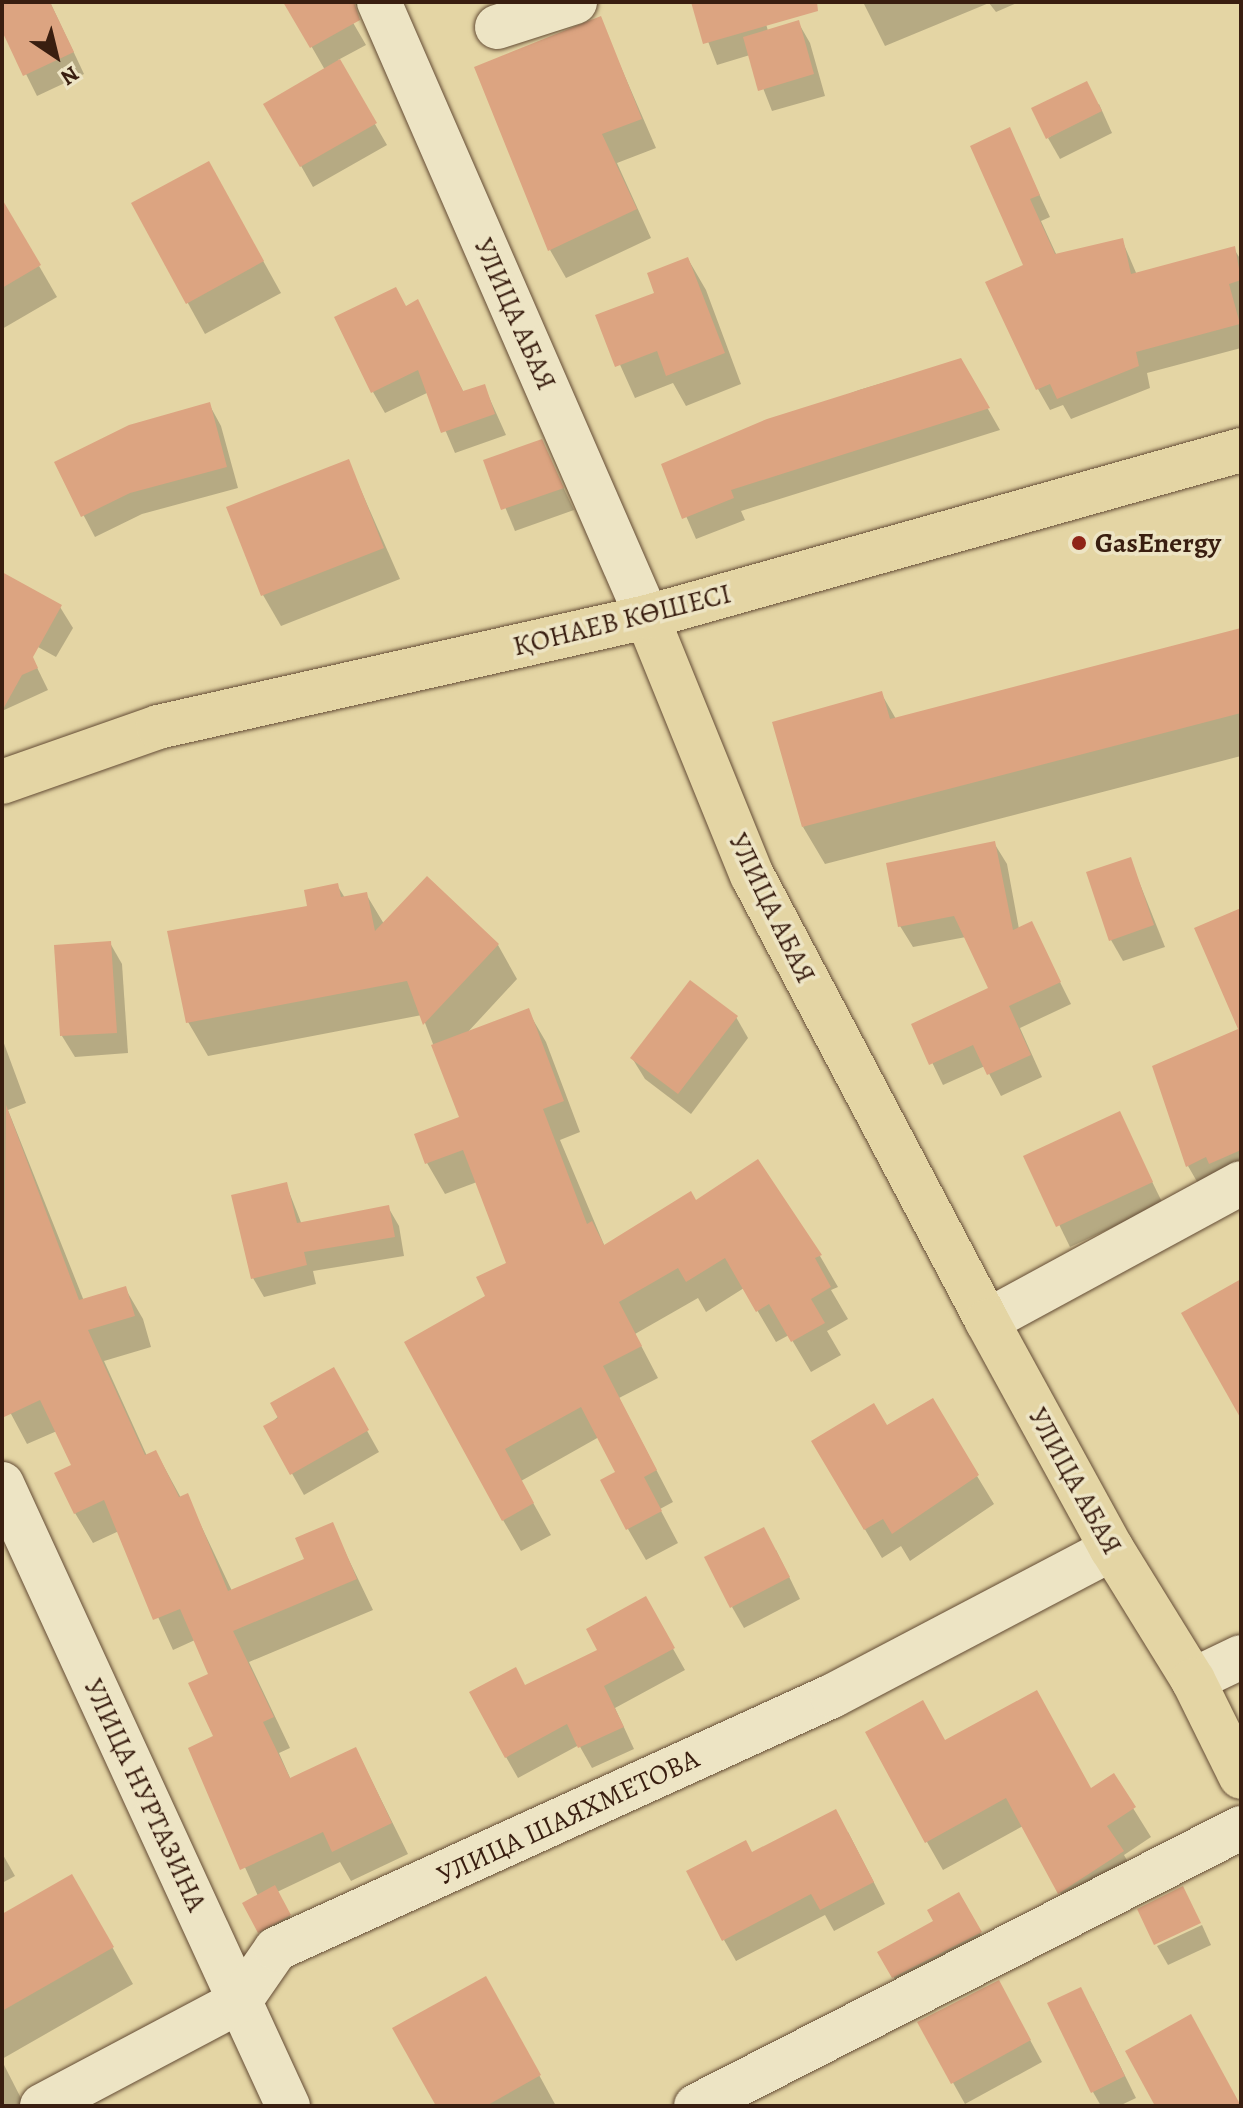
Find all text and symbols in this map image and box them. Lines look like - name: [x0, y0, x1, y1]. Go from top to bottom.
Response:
- north arrow: [16, 16, 96, 96]
- text: N: [55, 59, 85, 93]
- street label: УЛИЦА АБАЯ: [467, 233, 563, 395]
- place label: GasEnergy: [1095, 526, 1221, 560]
- marker: GasEnergy: [1070, 534, 1088, 552]
- street label: ҚОНАЕВ КӨШЕСІ: [510, 577, 734, 663]
- street label: УЛИЦА АБАЯ: [721, 828, 823, 988]
- street label: УЛИЦА АБАЯ: [1021, 1402, 1129, 1560]
- street label: УЛИЦА НУРТАЗИНА: [76, 1673, 214, 1917]
- street label: УЛИЦА ШАЯХМЕТОВА: [432, 1741, 704, 1893]

